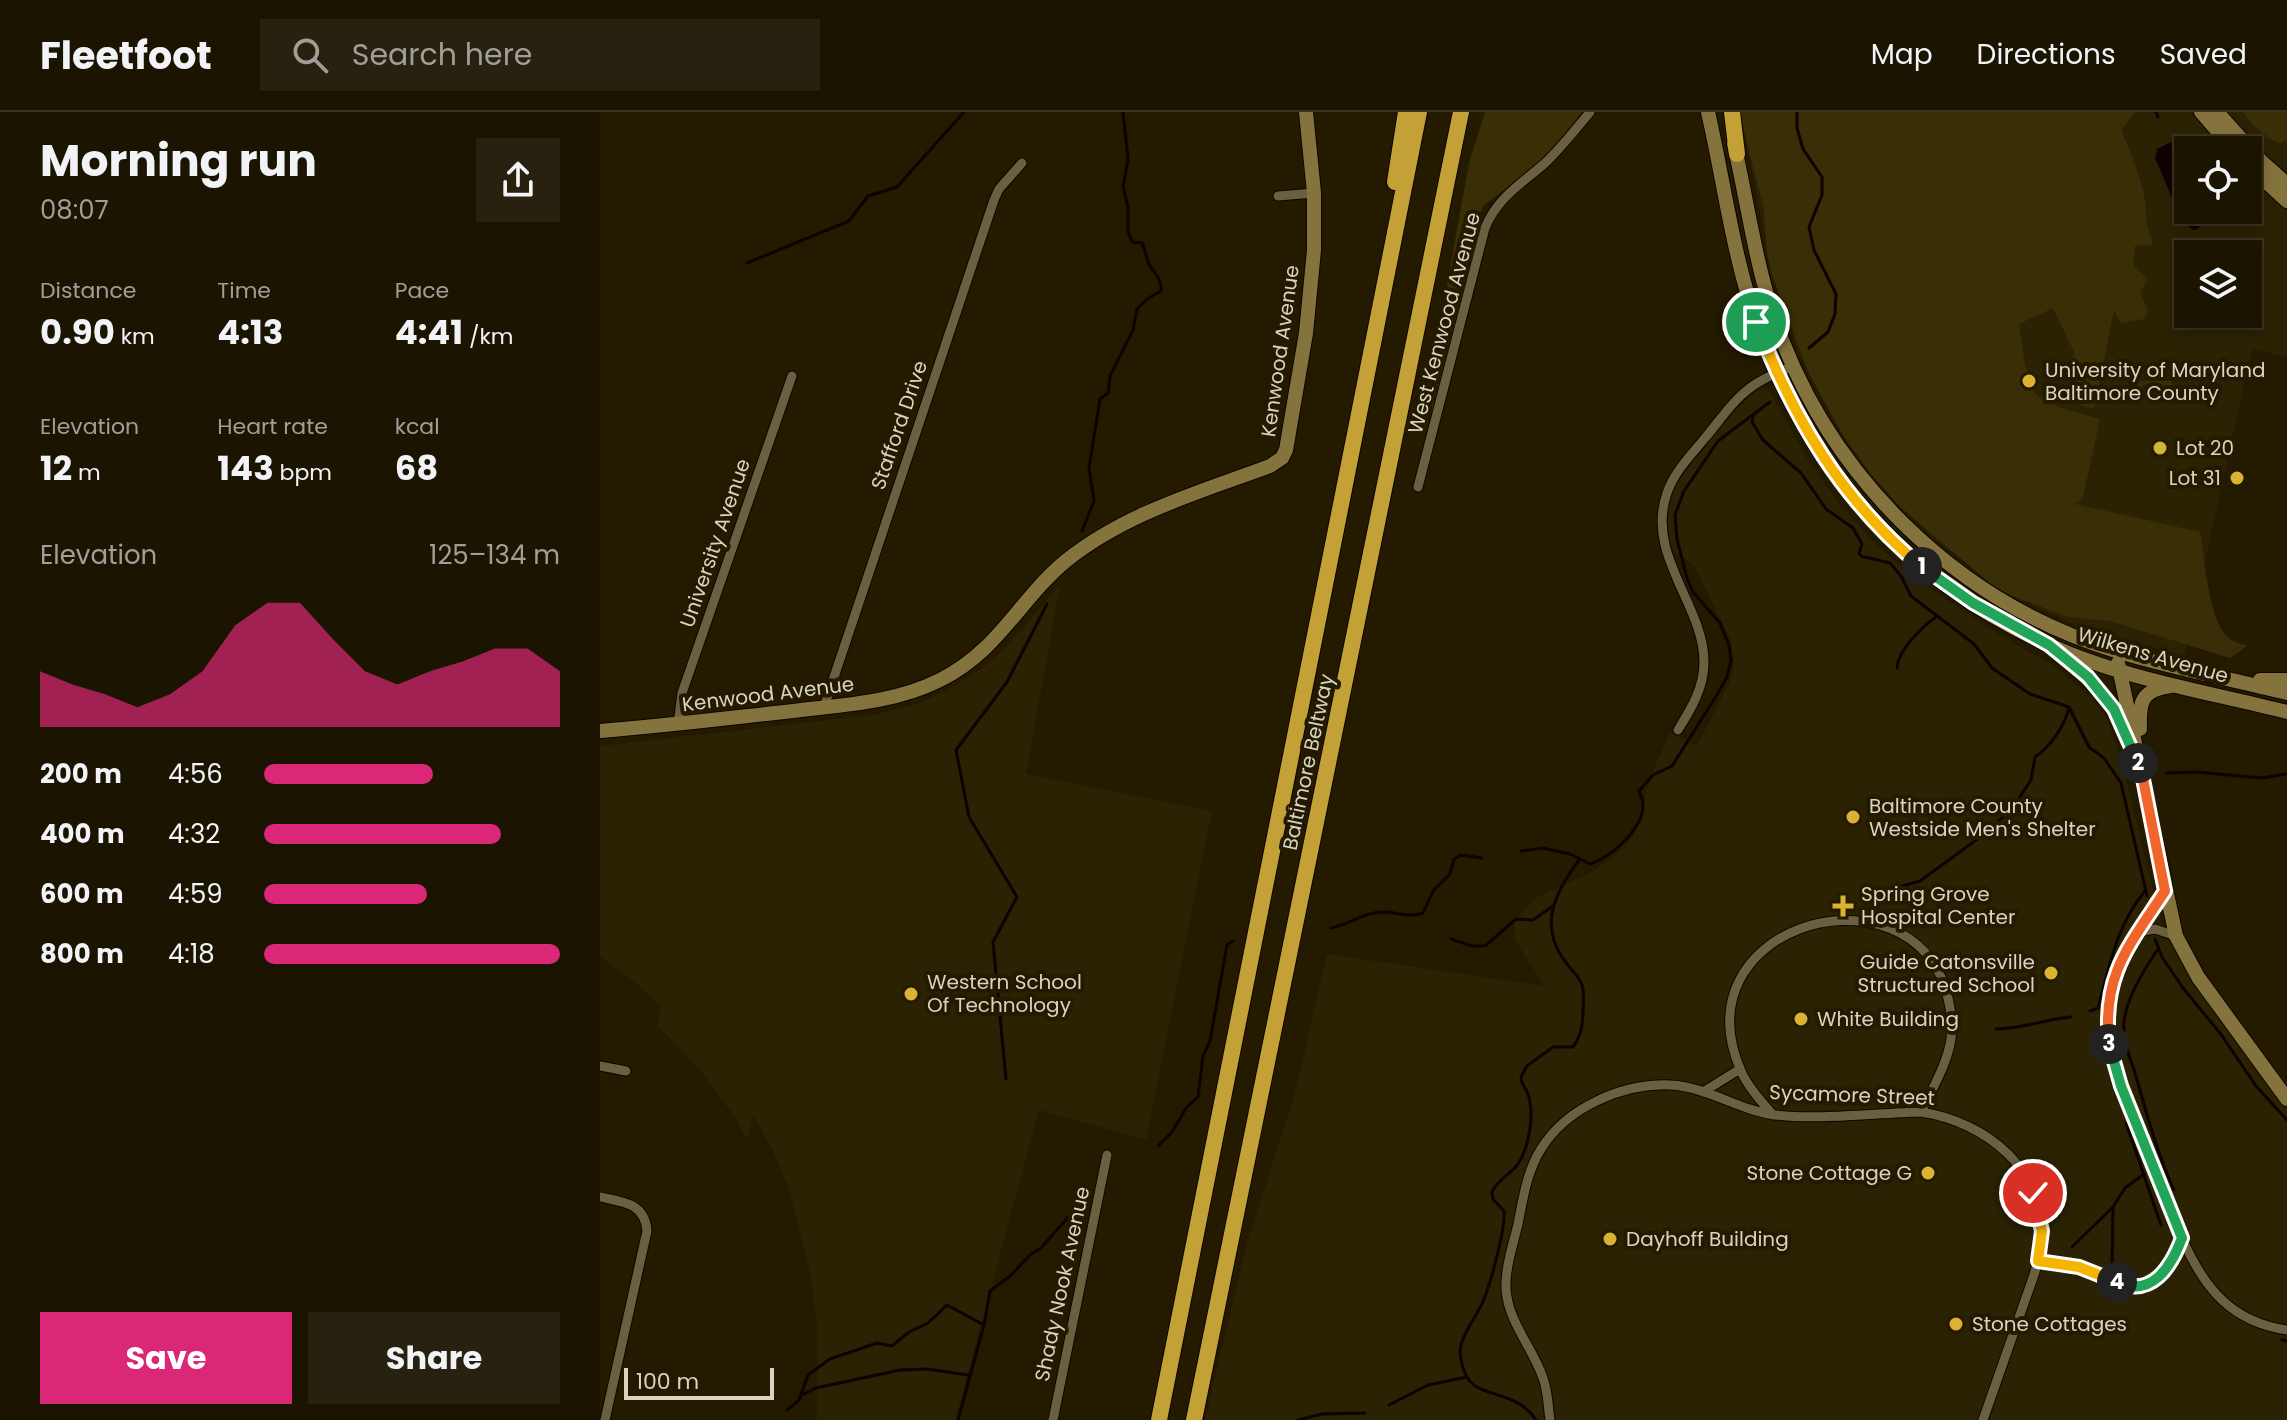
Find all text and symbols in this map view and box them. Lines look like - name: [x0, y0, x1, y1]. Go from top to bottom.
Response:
- search box: [260, 19, 820, 91]
- text: Fleetfoot: [40, 29, 212, 82]
- icon: search: [288, 33, 332, 77]
- text: Search here: [352, 33, 532, 76]
- text: Map: [1871, 35, 1933, 74]
- text: Directions: [1977, 35, 2116, 74]
- text: Saved: [2160, 35, 2247, 74]
- text: Morning run: [40, 130, 317, 191]
- map controls: [2174, 136, 2262, 328]
- button: locate: [2174, 136, 2262, 224]
- button: share: [476, 138, 560, 222]
- text: 08:07: [40, 192, 109, 228]
- street label: West Kenwood Avenue: [1401, 209, 1487, 437]
- button: layers: [2174, 240, 2262, 328]
- street label: Kenwood Avenue: [1254, 263, 1306, 439]
- text: Distance: [40, 275, 136, 306]
- text: Time: [217, 275, 271, 306]
- text: Pace: [395, 275, 449, 306]
- pin: [1722, 288, 1790, 356]
- icon: arrive: [1734, 300, 1778, 344]
- text: 0.90: [40, 308, 115, 356]
- text: 4:13: [217, 308, 283, 356]
- text: 4:41: [395, 308, 463, 356]
- text: km: [115, 321, 155, 352]
- text: /km: [463, 321, 513, 352]
- place label: University of Maryland Baltimore County: [2045, 356, 2265, 407]
- street label: Stafford Drive: [864, 357, 934, 493]
- marker: University of Maryland Baltimore County: [2020, 372, 2038, 390]
- text: Elevation: [40, 411, 139, 442]
- text: Heart rate: [217, 411, 328, 442]
- text: kcal: [395, 411, 440, 442]
- place label: Lot 20: [2176, 434, 2234, 462]
- marker: Lot 20: [2151, 439, 2169, 457]
- text: 12: [40, 444, 72, 492]
- text: 143: [217, 444, 274, 492]
- text: 68: [395, 444, 438, 492]
- street label: University Avenue: [673, 455, 757, 631]
- text: m: [72, 457, 101, 488]
- text: bpm: [274, 457, 332, 488]
- place label: Lot 31: [2169, 464, 2221, 492]
- marker: Lot 31: [2228, 469, 2246, 487]
- text: Elevation: [40, 537, 157, 573]
- text: 125–134 m: [429, 537, 560, 573]
- pin: 1: [1902, 547, 1942, 587]
- text: 1: [1918, 551, 1926, 582]
- street label: Wilkens Avenue: [2074, 620, 2232, 690]
- street label: Kenwood Avenue: [680, 670, 856, 718]
- street label: Baltimore Beltway: [1276, 671, 1340, 853]
- pin: 2: [2118, 743, 2158, 783]
- text: 2: [2132, 747, 2144, 778]
- text: 200 m: [40, 756, 122, 792]
- text: 4:56: [168, 756, 223, 792]
- place label: Baltimore County Westside Men's Shelter: [1869, 792, 2096, 843]
- marker: Baltimore County Westside Men's Shelter: [1844, 808, 1862, 826]
- text: 400 m: [40, 816, 125, 852]
- text: 4:32: [168, 816, 220, 852]
- text: 600 m: [40, 876, 124, 912]
- text: 4:59: [168, 876, 223, 912]
- place label: Spring Grove Hospital Center: [1861, 880, 2015, 931]
- marker: Spring Grove Hospital Center: [1832, 895, 1854, 917]
- text: 800 m: [40, 936, 124, 972]
- text: 4:18: [168, 936, 215, 972]
- place label: Guide Catonsville Structured School: [1858, 948, 2035, 999]
- marker: Guide Catonsville Structured School: [2042, 964, 2060, 982]
- place label: Western School Of Technology: [927, 968, 1082, 1019]
- marker: Western School Of Technology: [902, 985, 920, 1003]
- place label: White Building: [1817, 1005, 1959, 1033]
- marker: White Building: [1792, 1010, 1810, 1028]
- pin: 3: [2089, 1024, 2129, 1064]
- text: 3: [2102, 1028, 2116, 1059]
- street label: Sycamore Street: [1769, 1078, 1935, 1112]
- place label: Stone Cottage G: [1747, 1159, 1912, 1187]
- pin: [1999, 1159, 2067, 1227]
- marker: Stone Cottage G: [1919, 1164, 1937, 1182]
- icon: check: [2011, 1171, 2055, 1215]
- street label: Shady Nook Avenue: [1028, 1184, 1096, 1384]
- place label: Dayhoff Building: [1626, 1225, 1789, 1253]
- marker: Dayhoff Building: [1601, 1230, 1619, 1248]
- pin: 4: [2097, 1262, 2137, 1302]
- text: 4: [2110, 1266, 2124, 1297]
- place label: Stone Cottages: [1972, 1310, 2127, 1338]
- button: Save: [40, 1312, 292, 1404]
- button: Share: [308, 1312, 560, 1404]
- marker: Stone Cottages: [1947, 1315, 1965, 1333]
- scale bar: [624, 1364, 774, 1400]
- text: 100 m: [636, 1366, 699, 1397]

